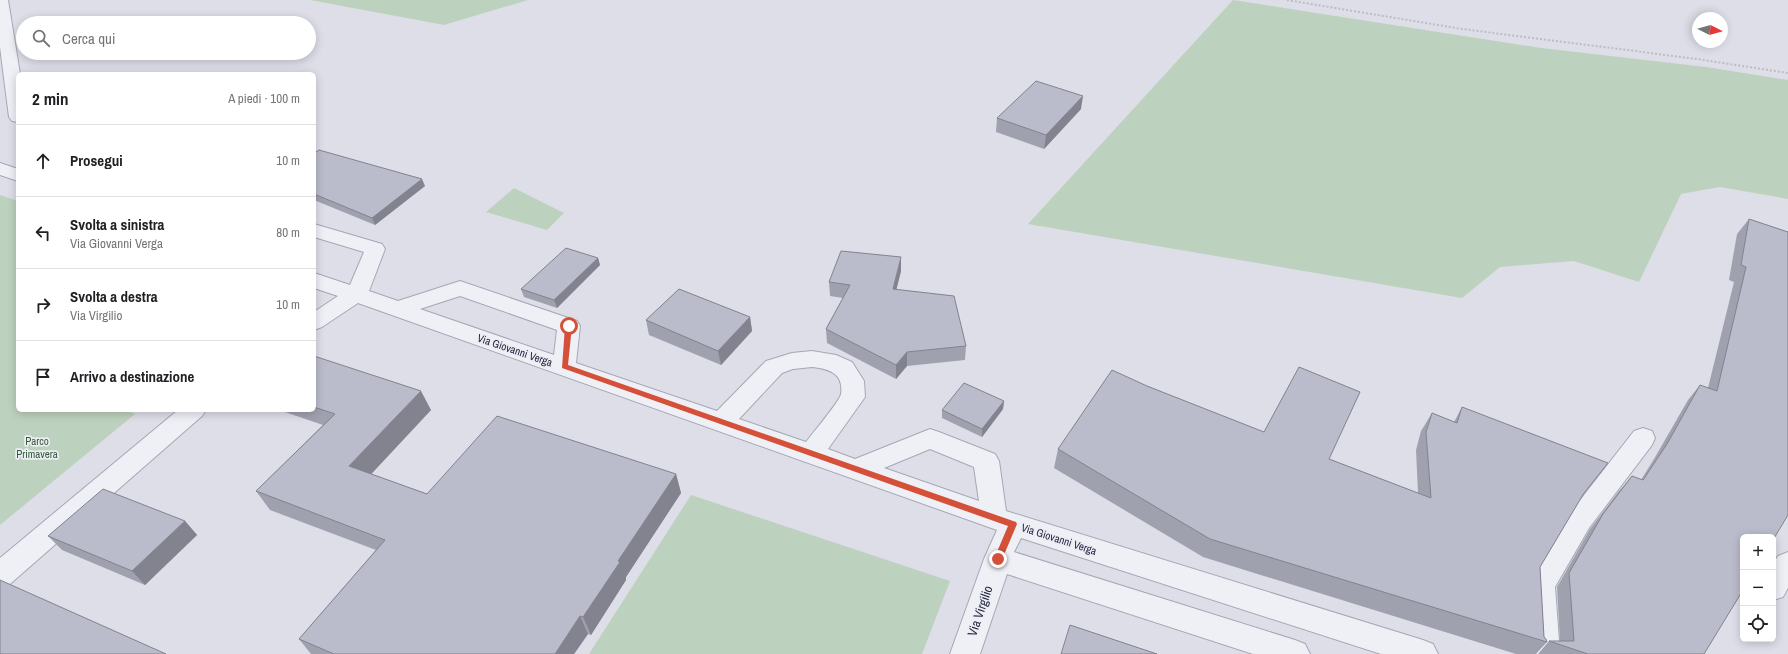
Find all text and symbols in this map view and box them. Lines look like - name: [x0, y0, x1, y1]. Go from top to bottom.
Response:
- north arrow: [1692, 12, 1728, 48]
- search box: [16, 16, 316, 60]
- icon: search: [30, 27, 52, 49]
- text: Cerca qui: [62, 28, 115, 49]
- text: 2 min: [32, 87, 68, 110]
- text: A piedi · 100 m: [228, 90, 300, 107]
- icon: ahead: [32, 150, 54, 172]
- text: Prosegui: [70, 150, 123, 171]
- text: 10 m: [276, 152, 300, 169]
- text: Svolta a sinistra: [70, 214, 164, 235]
- icon: left: [32, 222, 54, 244]
- text: 80 m: [276, 224, 300, 241]
- text: Via Giovanni Verga: [70, 235, 163, 252]
- text: Svolta a destra: [70, 286, 158, 307]
- icon: right: [32, 294, 54, 316]
- text: 10 m: [276, 296, 300, 313]
- text: Via Virgilio: [70, 307, 122, 324]
- route start: [560, 317, 578, 335]
- street label: Via Giovanni Verga: [476, 331, 554, 369]
- icon: arrive: [32, 366, 54, 388]
- text: Arrivo a destinazione: [70, 366, 194, 387]
- park label: Parco Primavera: [16, 434, 58, 461]
- street label: Via Giovanni Verga: [1019, 520, 1099, 558]
- map controls: [1740, 534, 1776, 642]
- button: +: [1740, 534, 1776, 570]
- route end: [989, 550, 1007, 568]
- button: −: [1740, 570, 1776, 606]
- street label: Via Virgilio: [963, 583, 997, 639]
- button: locate: [1740, 606, 1776, 642]

